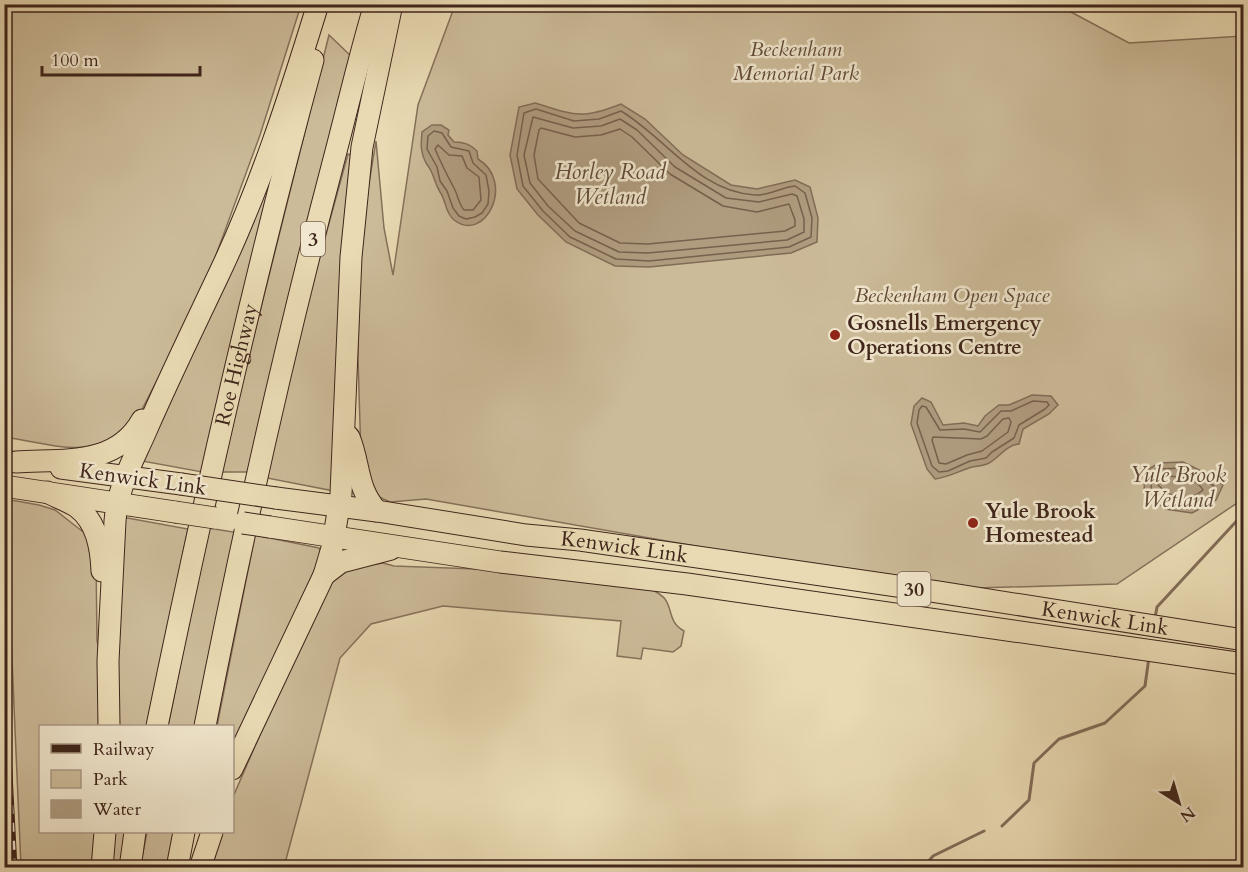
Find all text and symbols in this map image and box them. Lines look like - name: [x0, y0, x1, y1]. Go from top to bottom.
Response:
- park label: Beckenham Memorial Park: [733, 35, 860, 88]
- scale bar: [42, 39, 200, 77]
- text: 100 m: [51, 48, 99, 73]
- water label: Horley Road Wetland: [554, 157, 667, 212]
- road number: 3: [301, 222, 325, 256]
- park label: Beckenham Open Space: [854, 281, 1050, 310]
- street label: Roe Highway: [208, 301, 265, 429]
- place label: Gosnells Emergency Operations Centre: [847, 309, 1042, 362]
- marker: Gosnells Emergency Operations Centre: [828, 328, 842, 342]
- street label: Kenwick Link: [77, 456, 209, 503]
- water label: Yule Brook Wetland: [1130, 460, 1226, 515]
- place label: Yule Brook Homestead: [985, 497, 1096, 550]
- marker: Yule Brook Homestead: [966, 516, 980, 530]
- street label: Kenwick Link: [560, 524, 691, 571]
- road number: 30: [898, 572, 930, 606]
- street label: Kenwick Link: [1040, 594, 1171, 643]
- legend: [39, 725, 234, 833]
- text: Railway: [93, 737, 155, 762]
- text: Park: [93, 767, 128, 792]
- north arrow: [1149, 773, 1209, 833]
- text: Water: [92, 797, 142, 822]
- text: N: [1175, 801, 1200, 827]

